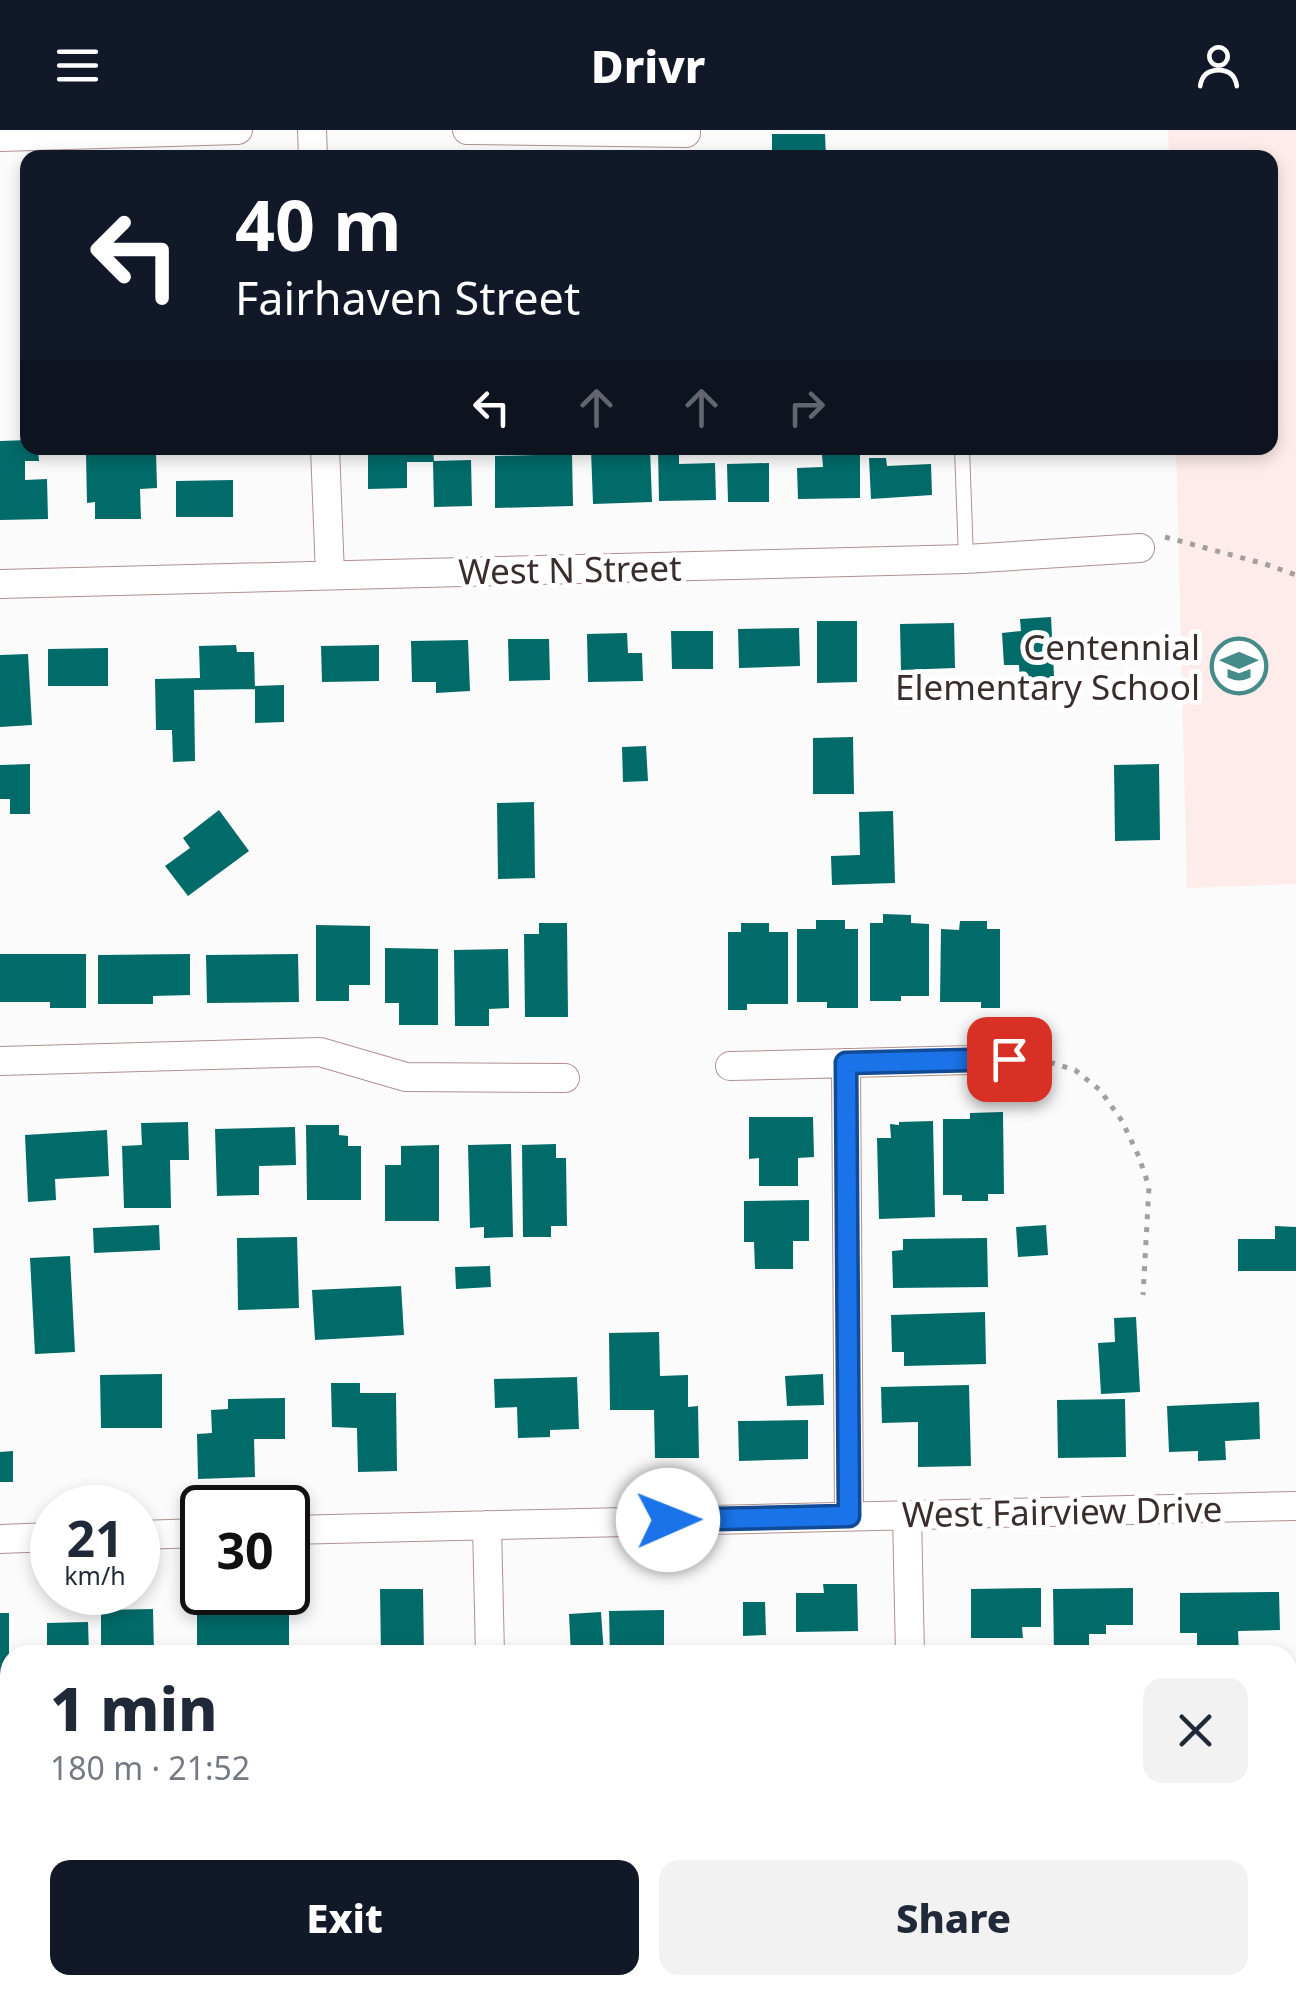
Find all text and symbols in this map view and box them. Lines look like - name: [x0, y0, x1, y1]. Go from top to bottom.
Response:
- text: Drivr: [591, 35, 705, 96]
- icon: menu: [50, 38, 105, 93]
- icon: person: [1191, 38, 1246, 93]
- text: 40 m: [235, 176, 402, 272]
- icon: left: [70, 190, 200, 320]
- text: Fairhaven Street: [235, 267, 580, 328]
- icon: left: [464, 380, 519, 435]
- icon: ahead: [569, 380, 624, 435]
- icon: ahead: [674, 380, 729, 435]
- icon: right: [779, 380, 834, 435]
- street label: West N Street: [458, 544, 682, 594]
- place label: Centennial Elementary School: [895, 623, 1200, 710]
- school or university icon: Centennial Elementary School: [1209, 636, 1269, 696]
- pin: [967, 1017, 1052, 1102]
- icon: arrive: [982, 1032, 1037, 1087]
- position arrow: [616, 1468, 720, 1572]
- speed limit sign: 30: [180, 1485, 310, 1615]
- street label: West Fairview Drive: [901, 1485, 1223, 1537]
- text: 21: [66, 1504, 124, 1572]
- text: km/h: [64, 1558, 126, 1592]
- text: 1 min: [50, 1667, 218, 1749]
- button: close: [1143, 1678, 1248, 1783]
- text: 180 m · 21:52: [50, 1746, 250, 1789]
- button: Exit: [50, 1860, 639, 1975]
- button: Share: [659, 1860, 1248, 1975]

